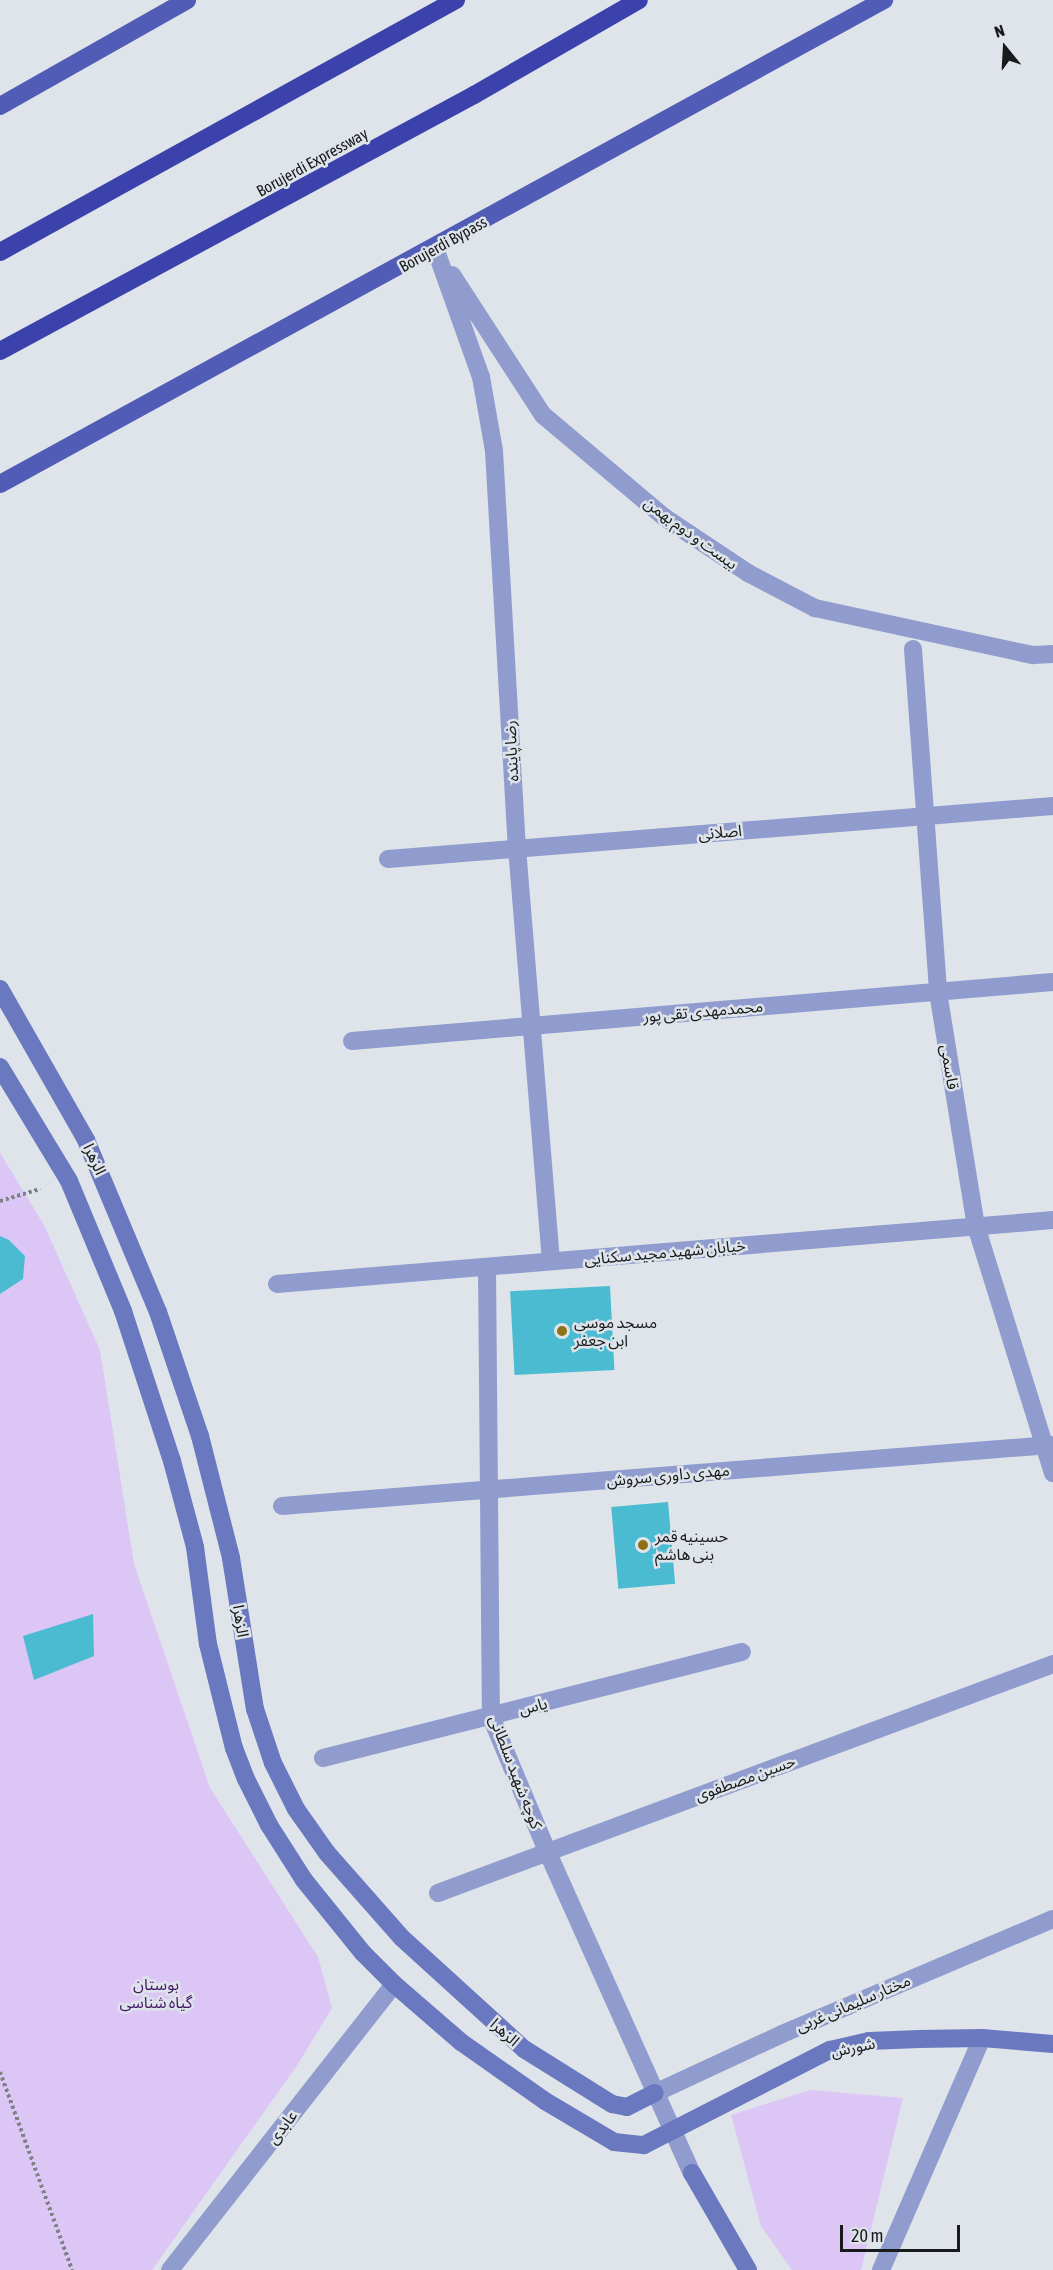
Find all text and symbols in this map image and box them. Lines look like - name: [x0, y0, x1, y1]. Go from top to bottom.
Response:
- north arrow: [975, 18, 1035, 78]
- text: N: [992, 21, 1007, 41]
- street label: Borujerdi Expressway: [253, 123, 371, 201]
- street label: Borujerdi Bypass: [396, 212, 490, 276]
- street label: بیست و دوم بهمن: [640, 493, 742, 573]
- street label: رضا پاینده: [500, 720, 522, 782]
- street label: اصلانی: [697, 821, 743, 843]
- street label: محمدمهدی تقی پور: [642, 996, 764, 1026]
- street label: قاسمی: [937, 1043, 963, 1091]
- street label: الزهرا: [79, 1140, 111, 1178]
- street label: خیابان شهید مجید سکنایی: [583, 1235, 747, 1269]
- place label: مسجد موسی ابن جعفر: [574, 1312, 657, 1350]
- marker: مسجد موسی ابن جعفر: [555, 1324, 569, 1338]
- street label: مهدی داوری سروش: [606, 1460, 730, 1490]
- place label: حسینیه قمر بنی هاشم: [655, 1526, 728, 1564]
- marker: حسینیه قمر بنی هاشم: [636, 1538, 650, 1552]
- street label: الزهرا: [229, 1603, 253, 1639]
- street label: یاس: [517, 1693, 549, 1719]
- street label: کوچه شهید سلطانی: [485, 1712, 547, 1832]
- street label: حسین مصطفوی: [692, 1751, 798, 1805]
- street label: مختار سلیمانی غربی: [793, 1970, 913, 2036]
- park label: بوستان گیاه شناسی: [120, 1974, 192, 2012]
- street label: الزهرا: [486, 2014, 524, 2050]
- street label: شورش: [829, 2033, 877, 2061]
- street label: عابدی: [263, 2106, 301, 2148]
- scale bar: [843, 2213, 963, 2251]
- text: 20 m: [851, 2225, 883, 2246]

